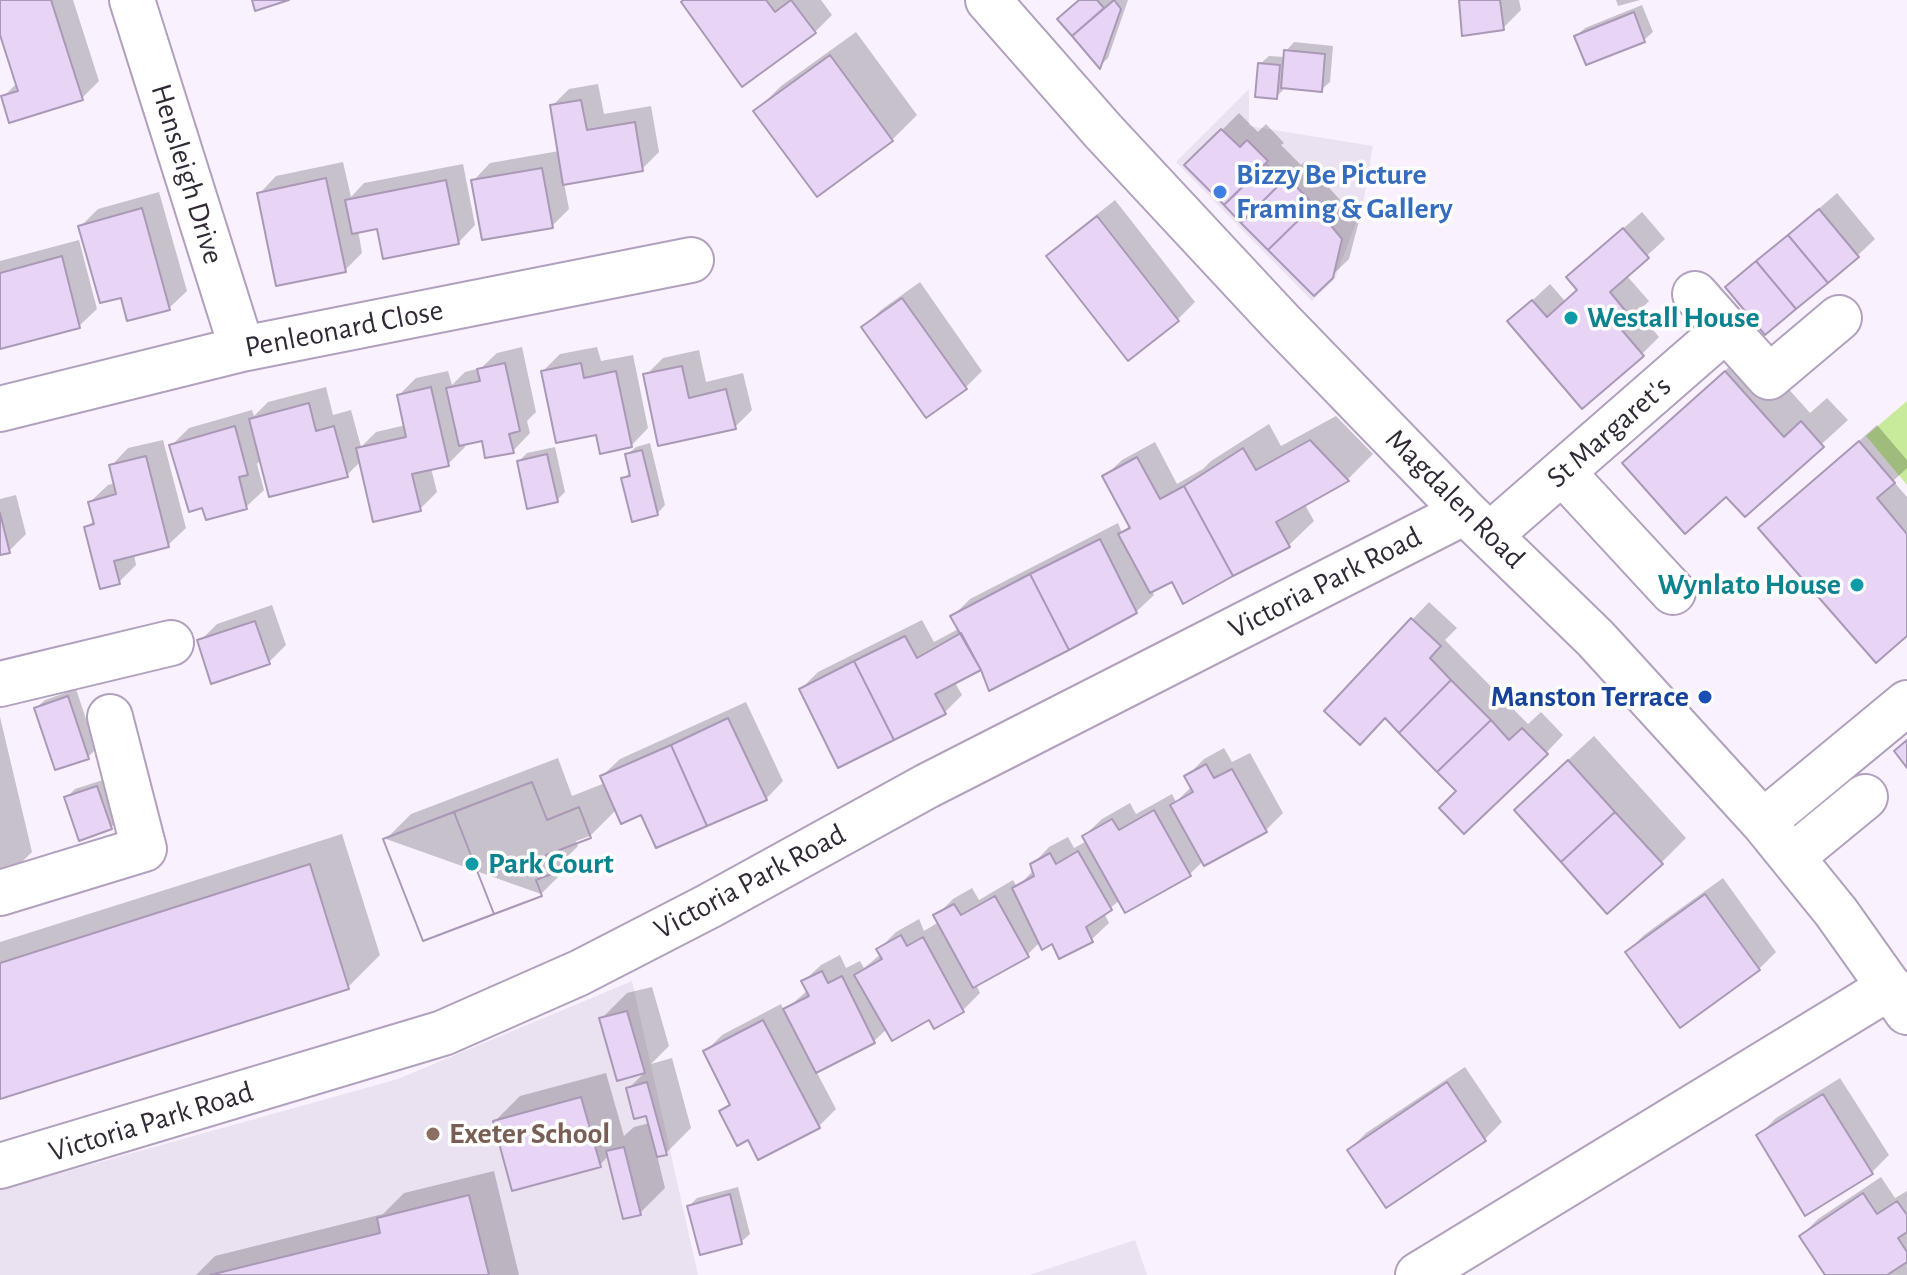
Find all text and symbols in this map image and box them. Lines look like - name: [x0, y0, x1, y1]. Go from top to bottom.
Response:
- street label: Hensleigh Drive: [143, 80, 231, 268]
- place label: Bizzy Be Picture Framing & Gallery: [1236, 157, 1453, 228]
- marker: Bizzy Be Picture Framing & Gallery: [1211, 183, 1229, 201]
- street label: Penleonard Close: [242, 292, 446, 366]
- place label: Westall House: [1587, 300, 1760, 336]
- marker: Westall House: [1562, 309, 1580, 327]
- street label: St Margaret's: [1540, 368, 1678, 496]
- street label: Magdalen Road: [1378, 422, 1532, 576]
- street label: Victoria Park Road: [1223, 519, 1427, 647]
- place label: Wynlato House: [1657, 567, 1841, 603]
- marker: Wynlato House: [1848, 576, 1866, 594]
- place label: Manston Terrace: [1491, 679, 1689, 715]
- marker: Manston Terrace: [1696, 688, 1714, 706]
- street label: Victoria Park Road: [648, 816, 852, 948]
- place label: Park Court: [488, 846, 614, 882]
- marker: Park Court: [463, 855, 481, 873]
- street label: Victoria Park Road: [45, 1074, 257, 1170]
- place label: Exeter School: [449, 1116, 610, 1152]
- marker: Exeter School: [424, 1125, 442, 1143]

